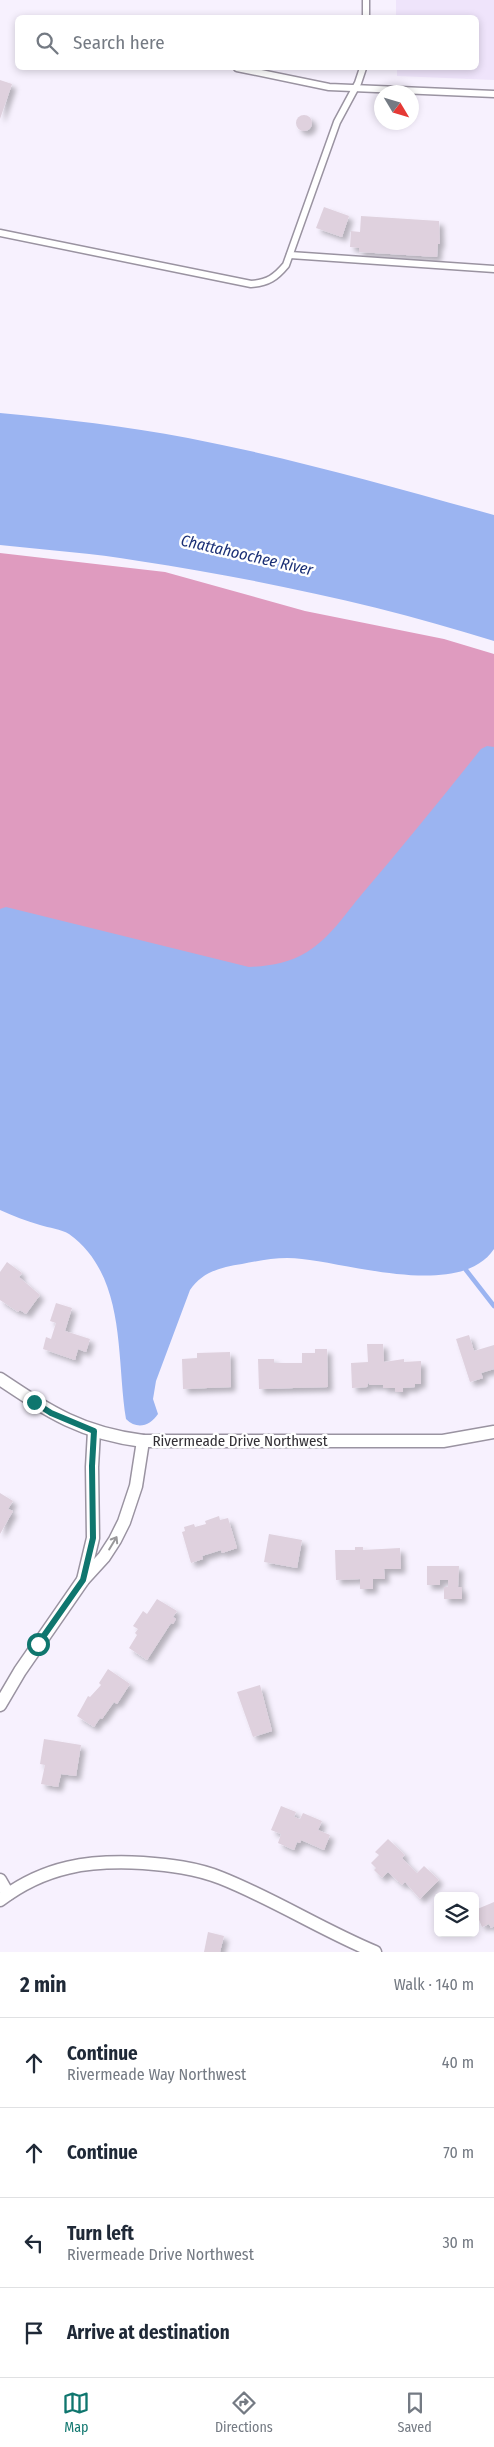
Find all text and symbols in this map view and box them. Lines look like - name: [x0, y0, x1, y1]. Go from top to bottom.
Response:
- search box: [15, 15, 479, 70]
- icon: search: [33, 29, 61, 57]
- text: Search here: [73, 31, 165, 54]
- north arrow: [374, 85, 419, 130]
- water label: Chattahoochee River: [179, 531, 315, 580]
- route end: [23, 1391, 46, 1414]
- street label: Rivermeade Drive Northwest: [152, 1432, 328, 1450]
- one-way arrow: [109, 1536, 119, 1550]
- route start: [27, 1633, 50, 1656]
- map controls: [434, 1892, 479, 1937]
- button: layers: [434, 1892, 479, 1937]
- text: 2 min: [20, 1972, 67, 1998]
- text: Walk · 140 m: [394, 1975, 474, 1994]
- text: Continue: [67, 2042, 138, 2065]
- icon: ahead: [20, 2049, 48, 2077]
- text: 40 m: [442, 2053, 474, 2072]
- text: Rivermeade Way Northwest: [67, 2065, 246, 2084]
- icon: ahead: [20, 2139, 48, 2167]
- text: Continue: [67, 2141, 138, 2164]
- text: 70 m: [443, 2143, 474, 2162]
- text: Turn left: [67, 2222, 134, 2245]
- icon: left: [20, 2229, 48, 2257]
- text: 30 m: [442, 2233, 474, 2252]
- text: Rivermeade Drive Northwest: [67, 2245, 254, 2264]
- icon: arrive: [20, 2319, 48, 2347]
- text: Arrive at destination: [67, 2321, 230, 2344]
- tab: Map: [62, 2389, 90, 2436]
- tab: Directions: [215, 2389, 273, 2436]
- tab: Saved: [397, 2389, 432, 2436]

